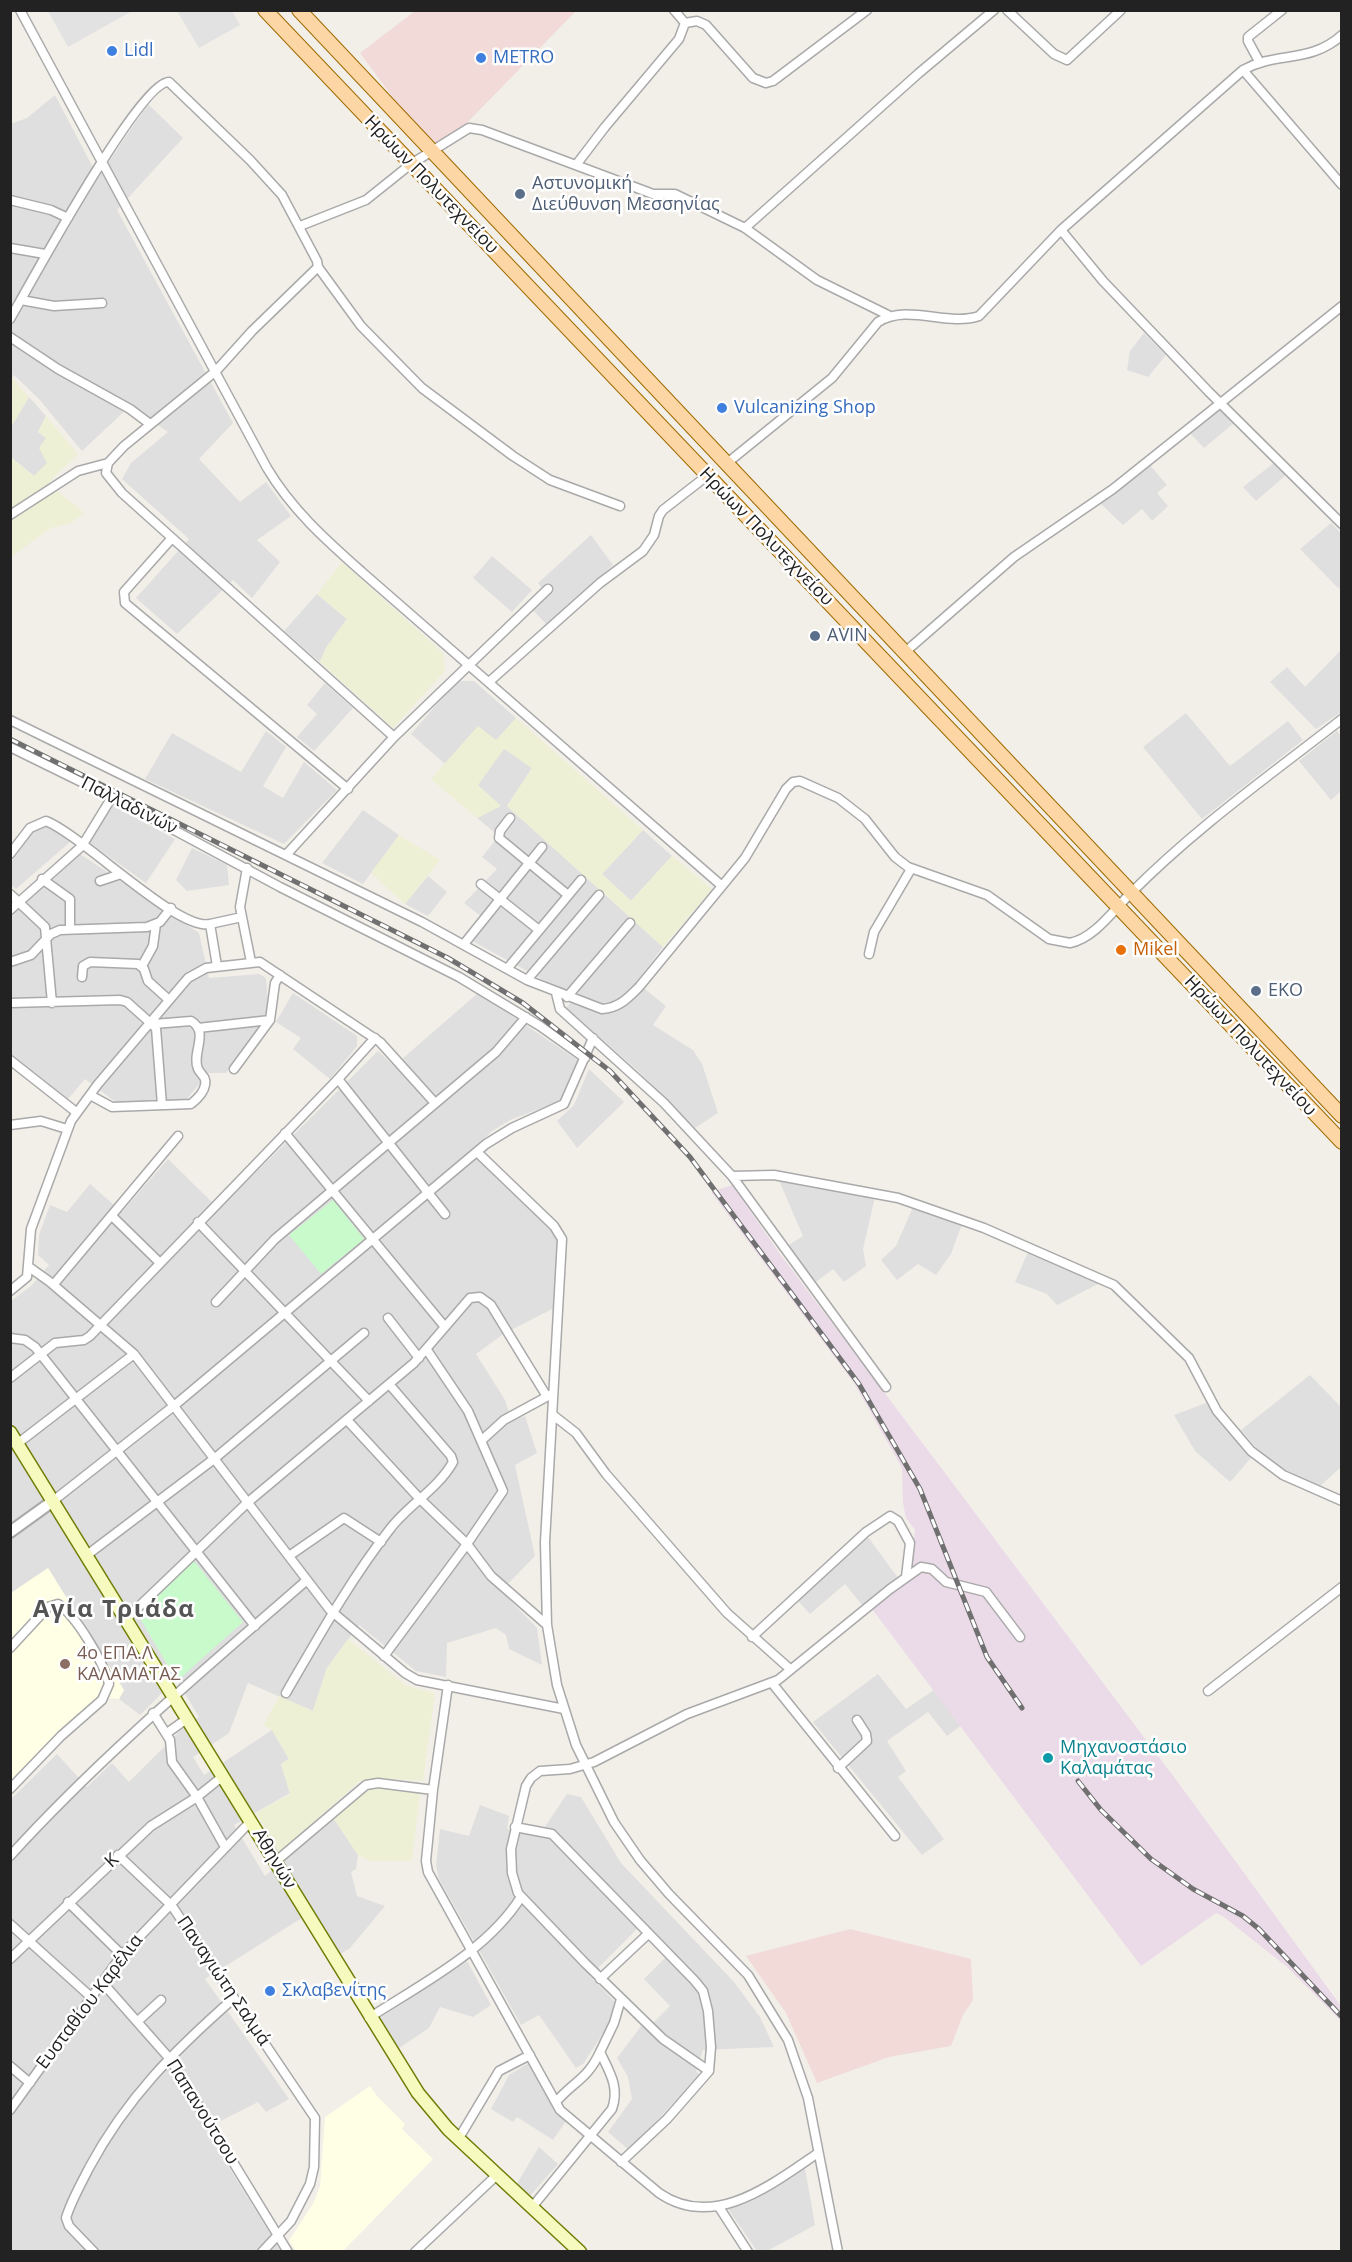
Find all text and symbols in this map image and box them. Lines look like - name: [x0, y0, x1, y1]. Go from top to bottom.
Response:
- place label: Lidl: [124, 40, 153, 62]
- marker: Lidl: [105, 44, 119, 58]
- place label: METRO: [493, 47, 554, 69]
- marker: METRO: [474, 51, 488, 65]
- street label: Ηρώων Πολυτεχνείου: [359, 111, 503, 259]
- place label: Αστυνομική Διεύθυνση Μεσσηνίας: [532, 173, 720, 216]
- marker: Αστυνομική Διεύθυνση Μεσσηνίας: [513, 187, 527, 201]
- place label: Vulcanizing Shop: [734, 397, 876, 419]
- marker: Vulcanizing Shop: [715, 401, 729, 415]
- street label: Ηρώων Πολυτεχνείου: [694, 463, 838, 611]
- place label: AVIN: [827, 625, 868, 647]
- marker: AVIN: [808, 629, 822, 643]
- street label: Παλλαδινών: [77, 773, 181, 839]
- place label: Mikel: [1133, 939, 1178, 961]
- marker: Mikel: [1114, 943, 1128, 957]
- street label: Ηρώων Πολυτεχνείου: [1179, 971, 1321, 1121]
- place label: EKO: [1268, 980, 1303, 1002]
- marker: EKO: [1249, 984, 1263, 998]
- district label: Αγία Τριάδα: [33, 1596, 195, 1624]
- place label: 4ο ΕΠΑ.Λ ΚΑΛΑΜΑΤΑΣ: [77, 1643, 181, 1686]
- marker: 4ο ΕΠΑ.Λ ΚΑΛΑΜΑΤΑΣ: [58, 1657, 72, 1671]
- place label: Μηχανοστάσιο Καλαμάτας: [1060, 1737, 1187, 1780]
- marker: Μηχανοστάσιο Καλαμάτας: [1041, 1751, 1055, 1765]
- street label: Αθηνών: [248, 1825, 300, 1893]
- street label: Κ: [101, 1849, 123, 1873]
- street label: Παναγιώτη Σαλμά: [172, 1912, 274, 2050]
- street label: Ευσταθίου Καρέλια: [32, 1930, 148, 2074]
- place label: Σκλαβενίτης: [282, 1980, 386, 2002]
- marker: Σκλαβενίτης: [263, 1984, 277, 1998]
- street label: Παπανούτσου: [161, 2056, 243, 2168]

